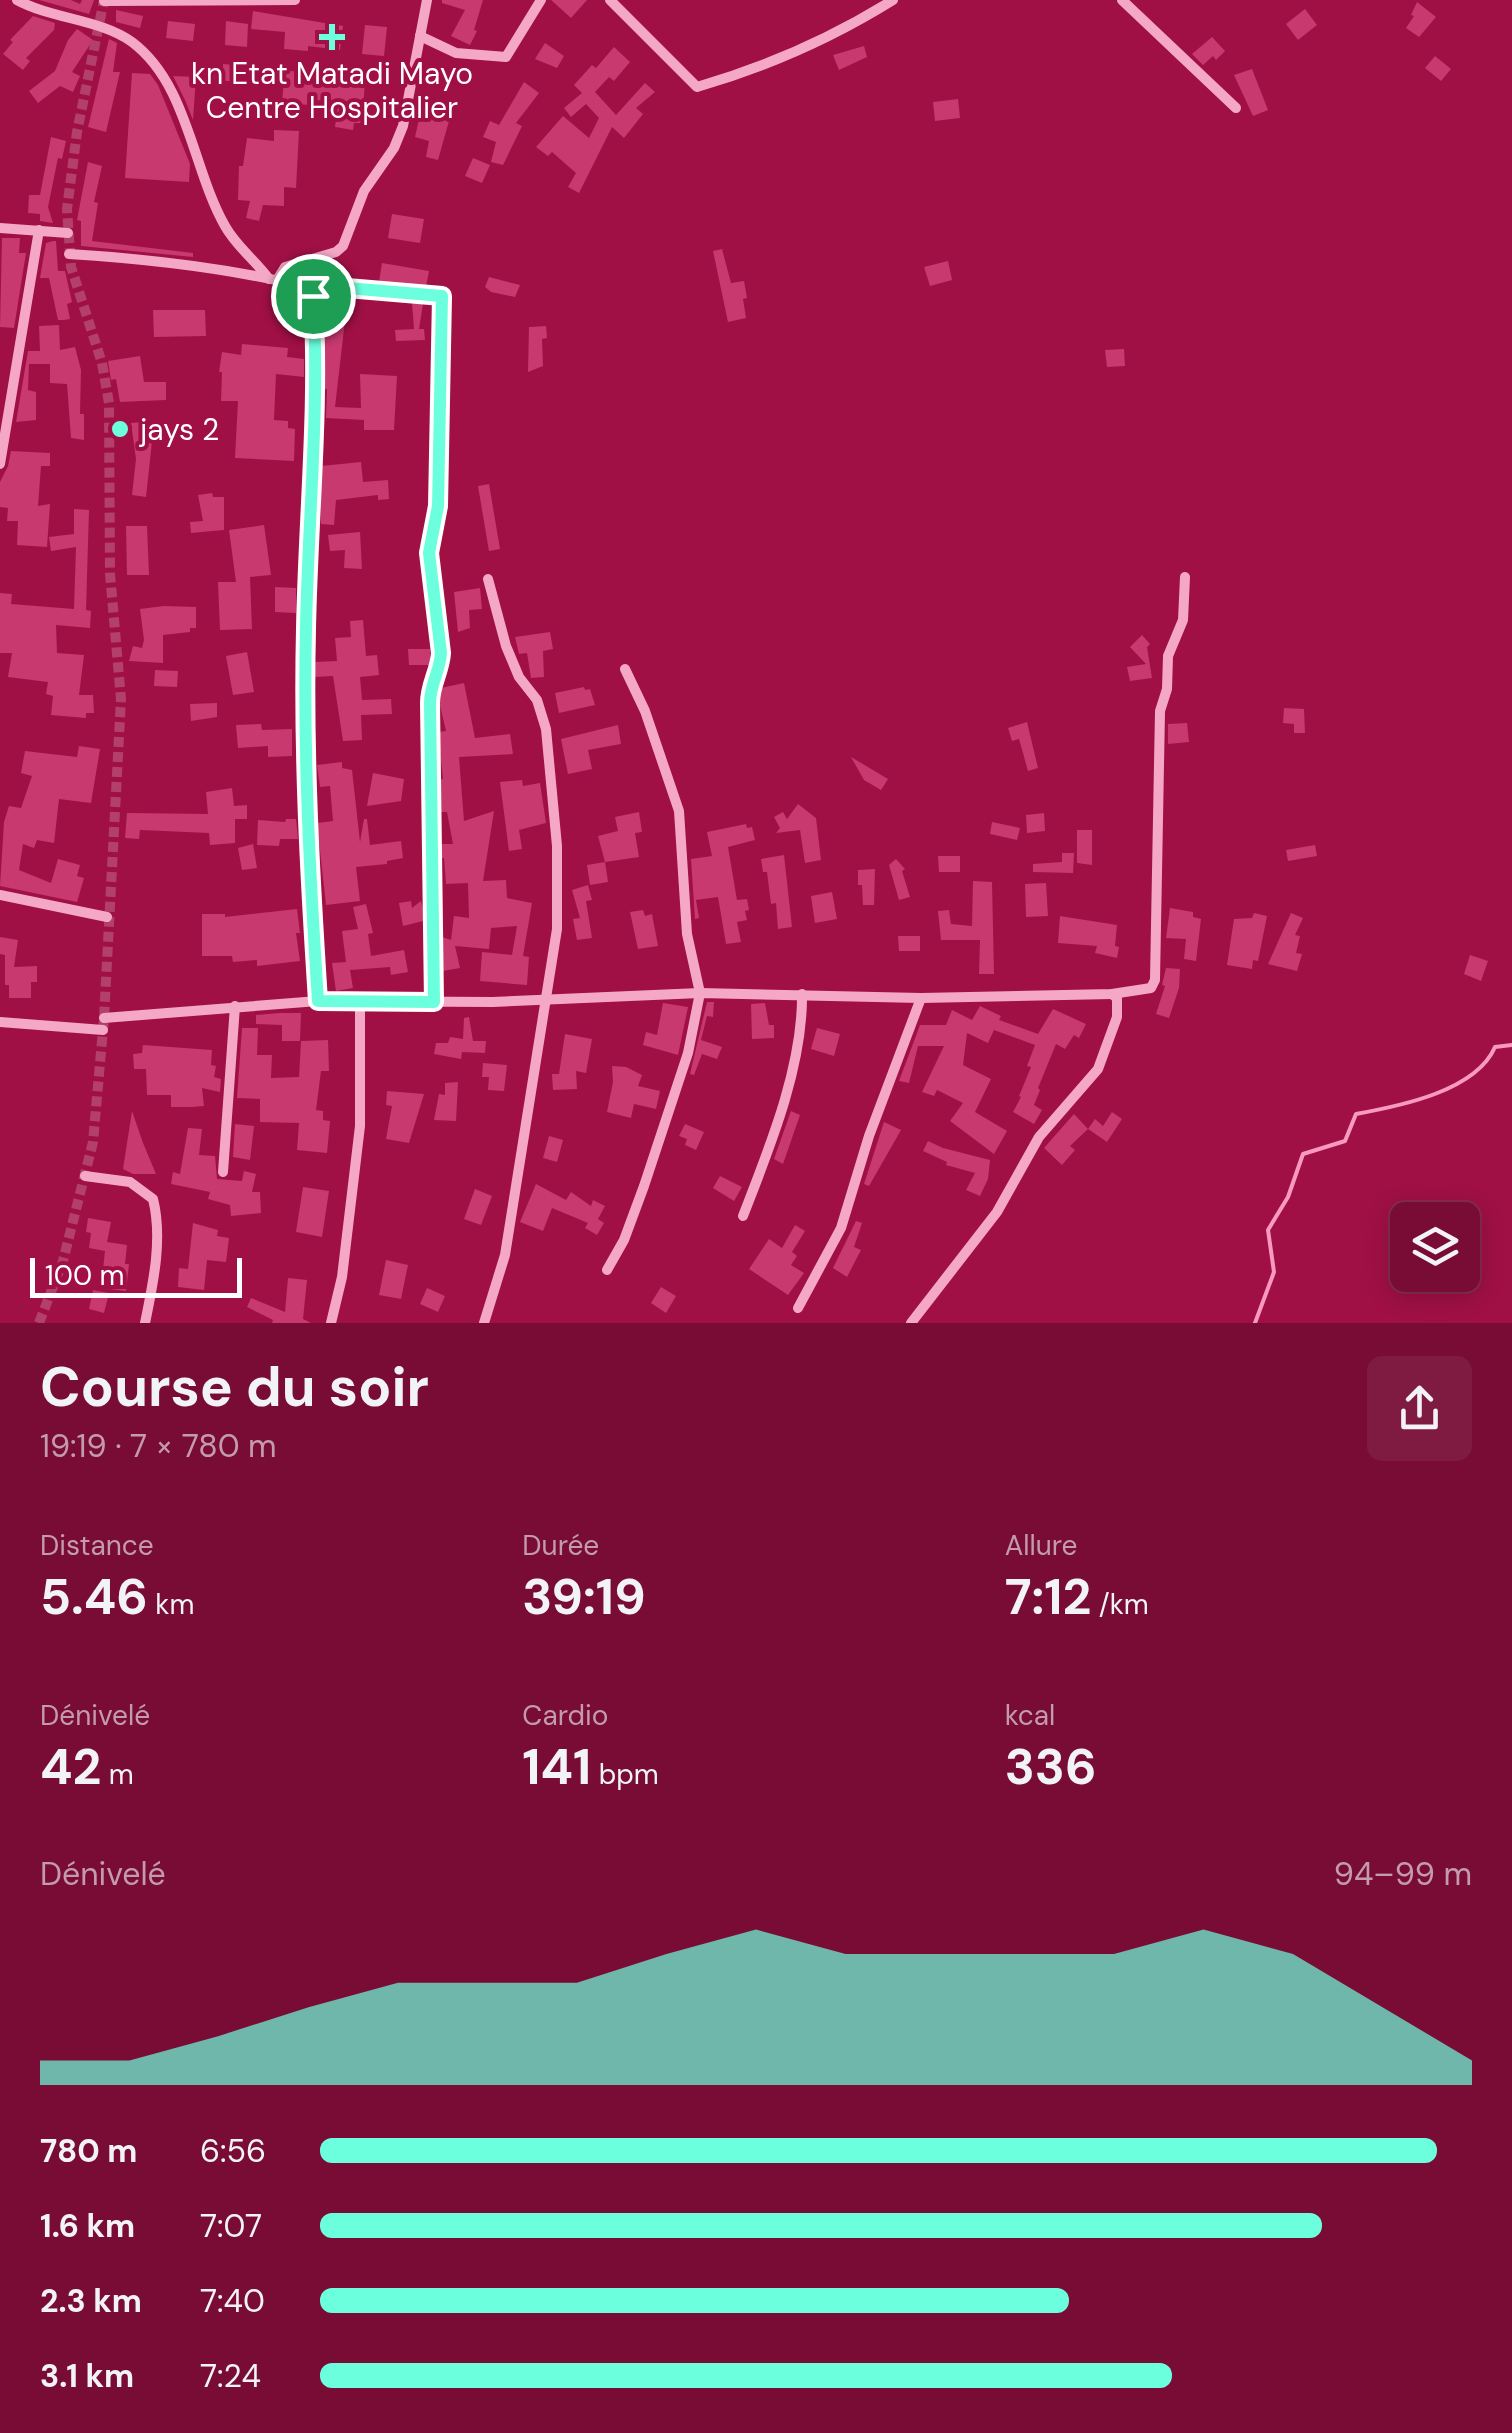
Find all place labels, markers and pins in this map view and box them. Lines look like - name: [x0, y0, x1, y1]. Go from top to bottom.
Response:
- marker: kn Etat Matadi Mayo Centre Hospitalier: [319, 24, 345, 50]
- place label: kn Etat Matadi Mayo Centre Hospitalier: [191, 54, 473, 127]
- pin: [271, 254, 356, 339]
- place label: jays 2: [139, 410, 219, 449]
- marker: jays 2: [109, 418, 131, 440]

